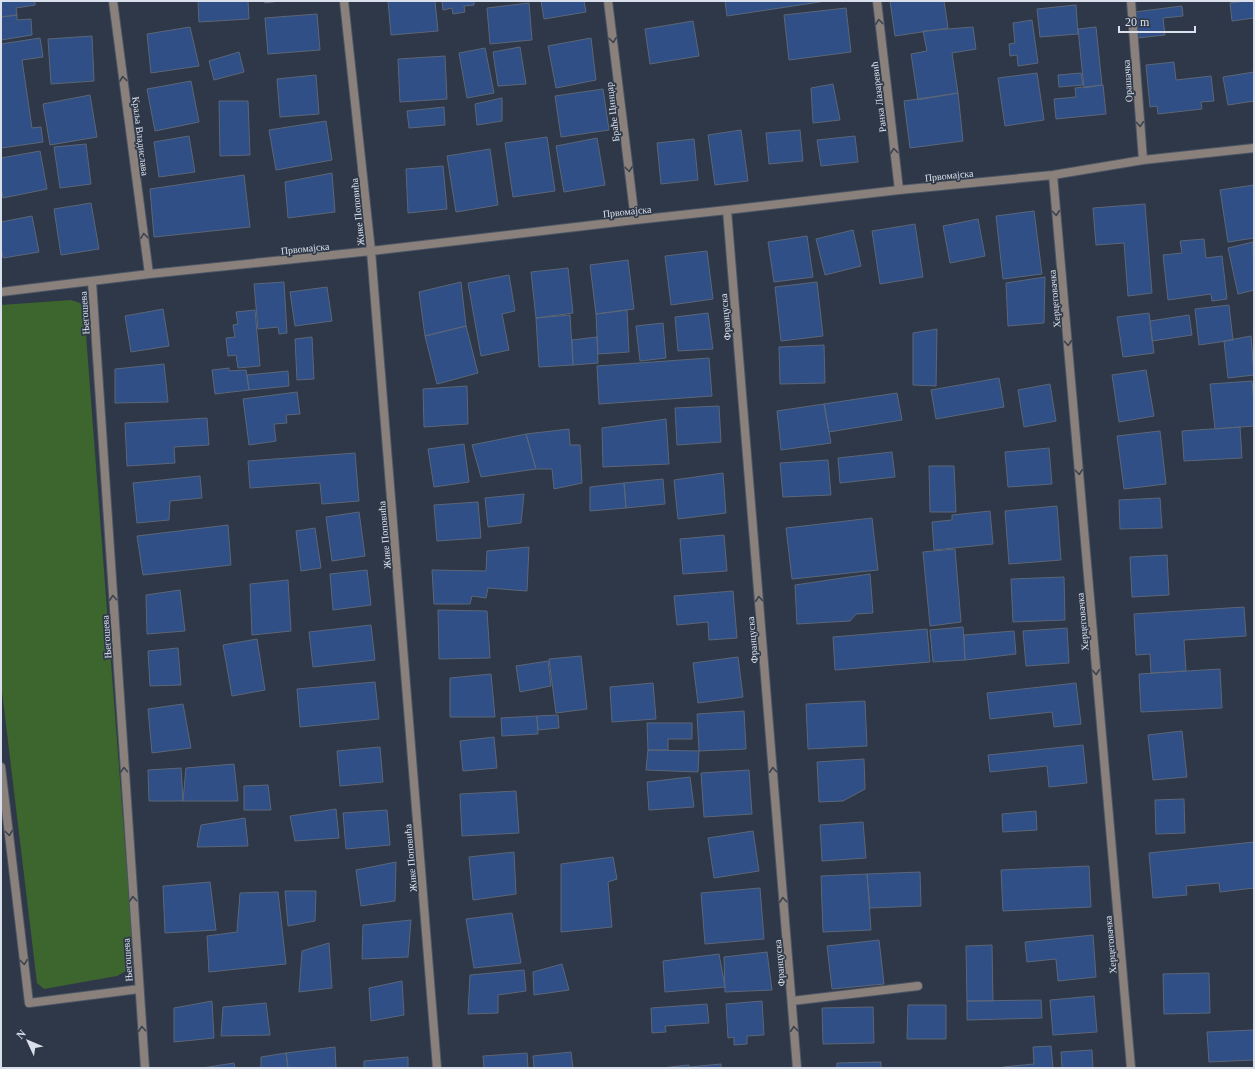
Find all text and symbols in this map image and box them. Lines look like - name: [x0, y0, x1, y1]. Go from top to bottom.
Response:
- scale bar: [1119, 8, 1195, 34]
- text: 20 m: [1125, 15, 1150, 29]
- one-way arrow: [875, 19, 884, 25]
- one-way arrow: [608, 37, 617, 43]
- street label: Орашачка: [1120, 59, 1134, 103]
- street label: Ранка Лазаревић: [869, 61, 888, 133]
- one-way arrow: [119, 76, 128, 82]
- street label: Браће Цинцар: [603, 82, 622, 142]
- street label: Краља Владислава: [130, 96, 151, 177]
- one-way arrow: [1135, 121, 1144, 127]
- one-way arrow: [890, 148, 899, 154]
- one-way arrow: [624, 166, 633, 172]
- street label: Првомајска: [924, 167, 974, 184]
- street label: Жике Поповића: [348, 177, 367, 246]
- street label: Првомајска: [602, 203, 652, 220]
- one-way arrow: [1052, 210, 1061, 216]
- one-way arrow: [140, 233, 149, 239]
- street label: Првомајска: [280, 240, 330, 257]
- street label: Херцеговачка: [1046, 269, 1063, 328]
- street label: Његошева: [77, 290, 91, 335]
- street label: Француска: [718, 293, 733, 341]
- one-way arrow: [1063, 340, 1072, 346]
- one-way arrow: [1074, 469, 1083, 476]
- street label: Жике Поповића: [376, 500, 393, 569]
- street label: Херцеговачка: [1074, 592, 1091, 651]
- one-way arrow: [109, 595, 117, 601]
- one-way arrow: [754, 596, 763, 602]
- street label: Његошева: [99, 614, 113, 659]
- street label: Француска: [745, 616, 760, 664]
- one-way arrow: [1092, 669, 1101, 675]
- one-way arrow: [120, 767, 129, 773]
- one-way arrow: [768, 767, 777, 773]
- street label: Жике Поповића: [402, 823, 419, 892]
- one-way arrow: [4, 830, 13, 836]
- one-way arrow: [128, 896, 137, 902]
- one-way arrow: [779, 897, 788, 903]
- street label: Херцеговачка: [1102, 915, 1119, 974]
- street label: Његошева: [120, 937, 134, 982]
- street label: Француска: [772, 939, 787, 987]
- one-way arrow: [20, 959, 29, 965]
- north arrow: [8, 1021, 48, 1061]
- one-way arrow: [137, 1026, 146, 1032]
- one-way arrow: [790, 1026, 799, 1032]
- text: N: [14, 1027, 28, 1041]

